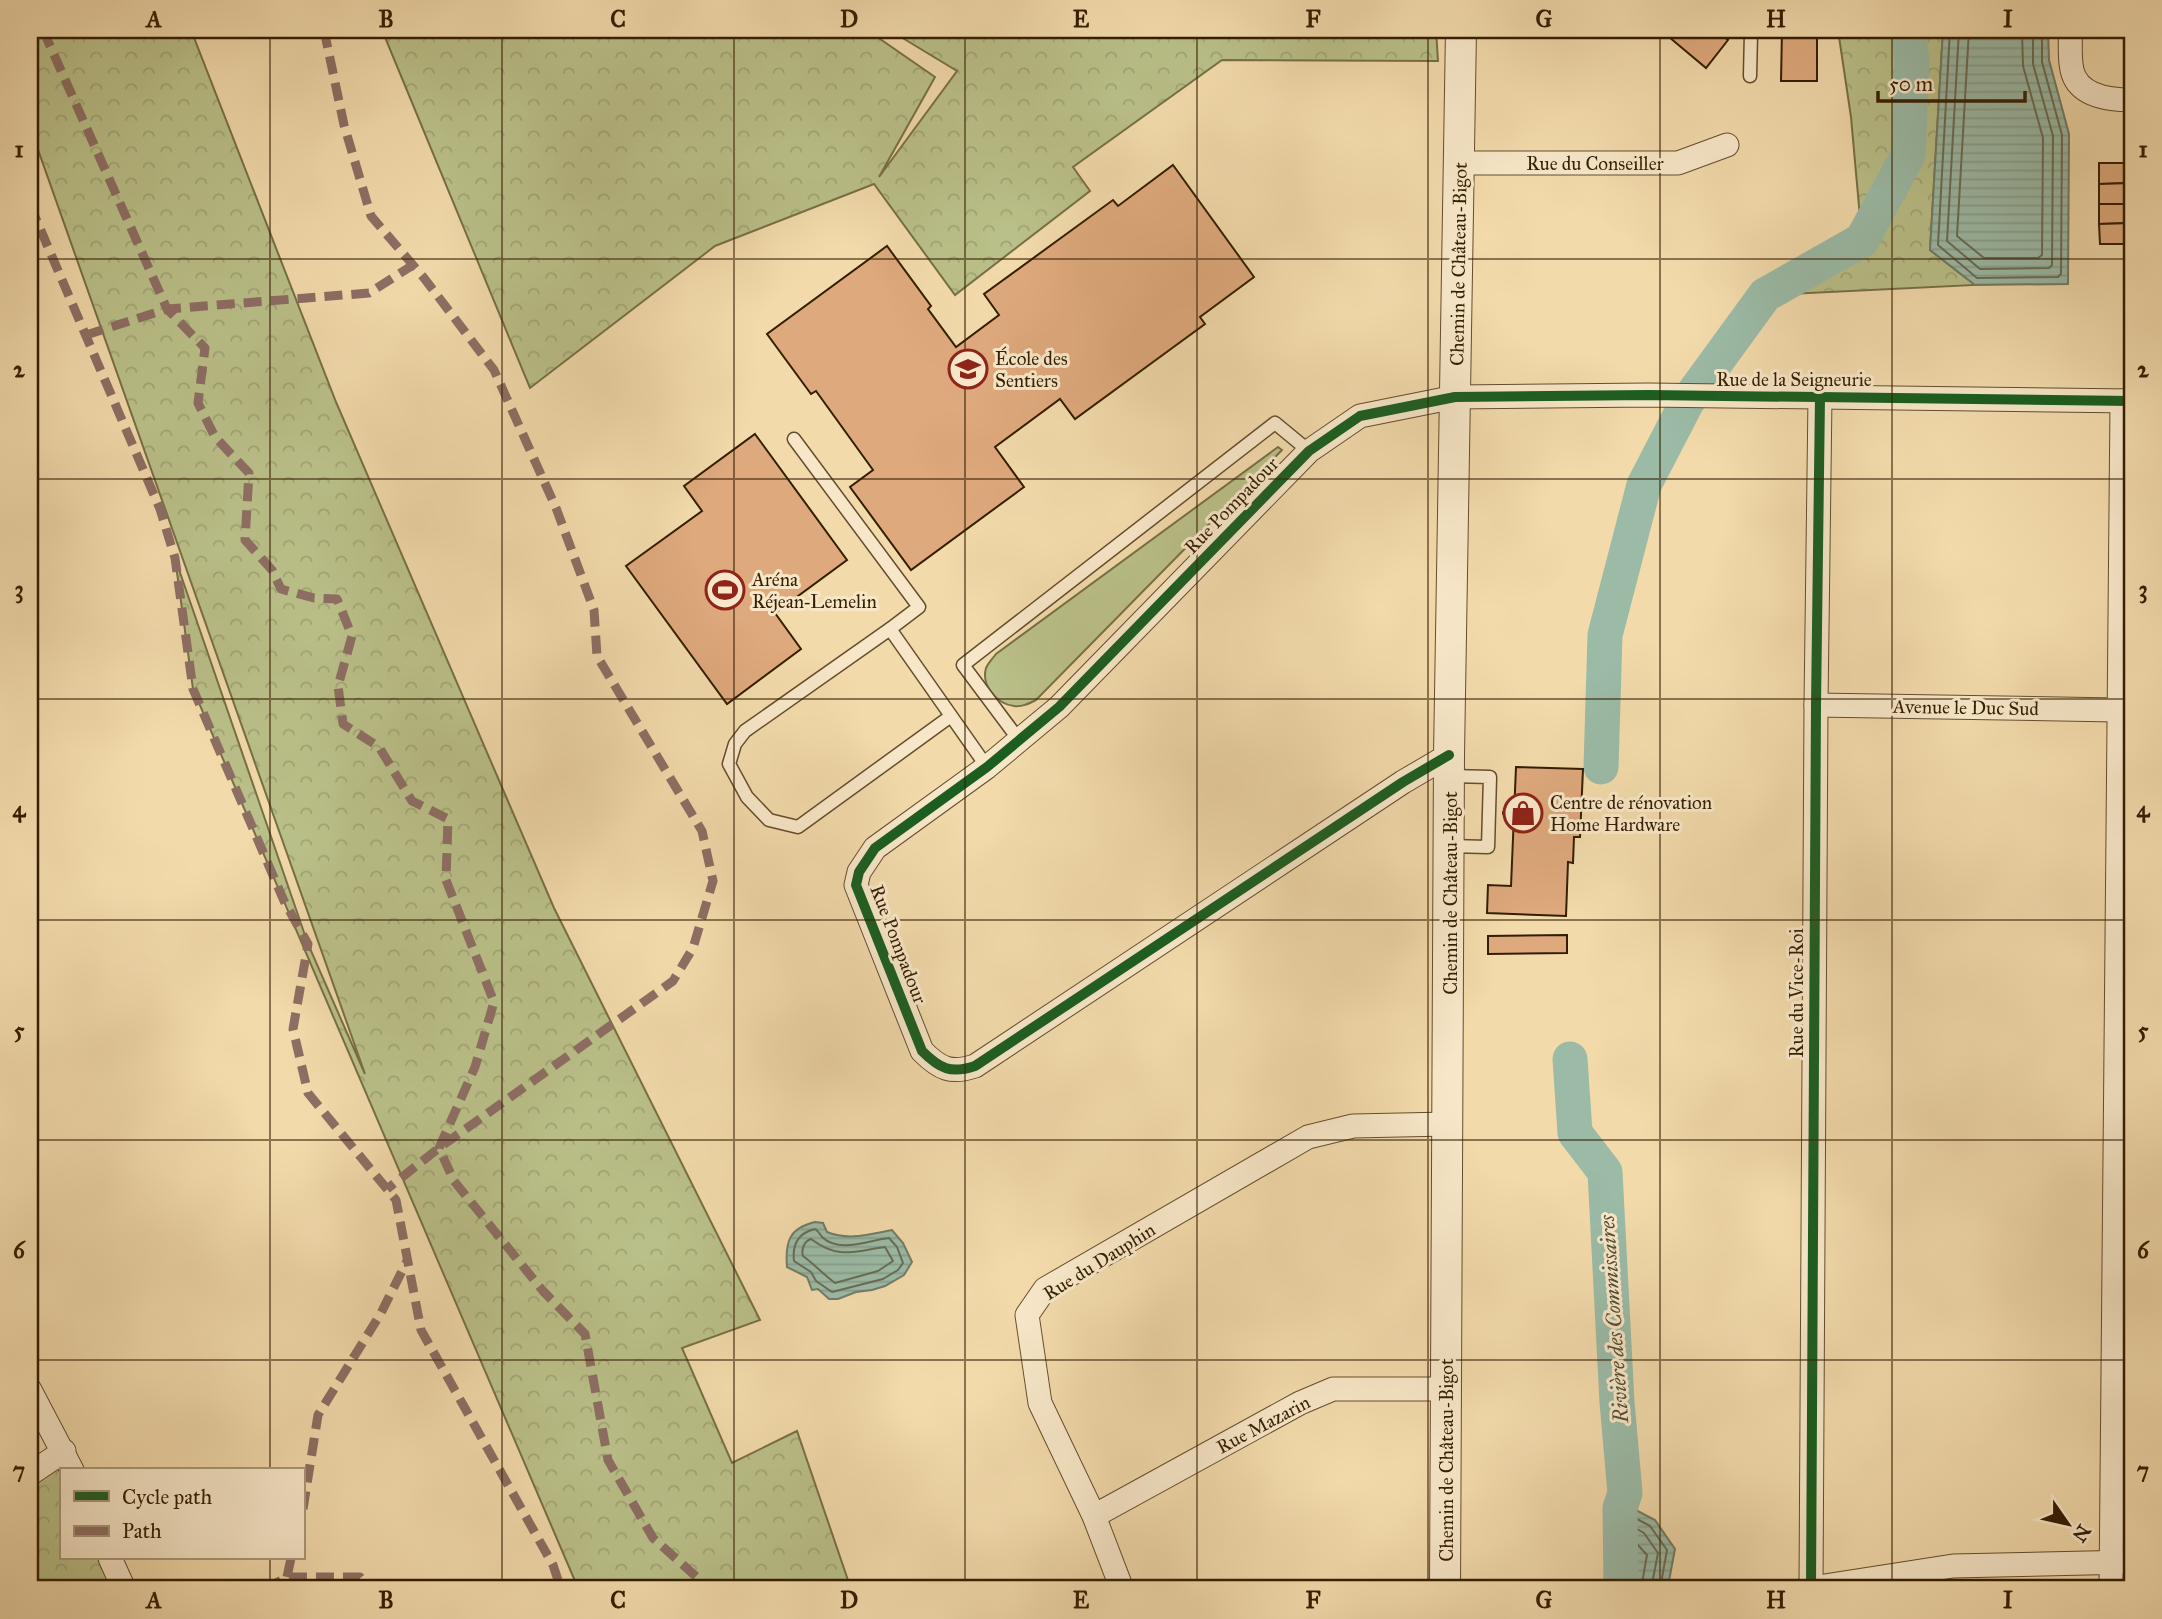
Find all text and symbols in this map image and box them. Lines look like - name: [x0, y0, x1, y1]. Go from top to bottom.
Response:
- text: A: [144, 5, 162, 33]
- text: B: [378, 5, 394, 33]
- text: C: [610, 5, 626, 33]
- text: D: [840, 5, 858, 33]
- text: E: [1073, 5, 1090, 33]
- text: F: [1305, 5, 1321, 33]
- text: G: [1536, 5, 1553, 33]
- text: H: [1766, 5, 1786, 33]
- text: I: [2003, 5, 2013, 33]
- scale bar: [1878, 60, 2025, 104]
- text: 50 m: [1889, 71, 1934, 97]
- text: 1: [14, 135, 24, 163]
- text: 1: [2138, 135, 2148, 163]
- street label: Rue du Conseiller: [1526, 152, 1665, 175]
- street label: Chemin de Château-Bigot: [1445, 162, 1473, 366]
- place label: École des Sentiers: [995, 346, 1068, 392]
- school or university icon: École des Sentiers: [947, 348, 989, 390]
- text: 2: [13, 355, 25, 383]
- text: 2: [2137, 355, 2149, 383]
- street label: Rue de la Seigneurie: [1716, 368, 1872, 392]
- street label: Rue Pompadour: [1180, 452, 1284, 558]
- place label: Aréna Réjean‑Lemelin: [751, 568, 877, 613]
- sports icon: Aréna Réjean‑Lemelin: [704, 569, 746, 611]
- text: 3: [14, 575, 24, 604]
- text: 3: [2138, 575, 2148, 604]
- street label: Avenue le Duc Sud: [1892, 695, 2040, 720]
- street label: Chemin de Château-Bigot: [1439, 791, 1463, 995]
- place label: Centre de rénovation Home Hardware: [1550, 791, 1712, 836]
- shop icon: Centre de rénovation Home Hardware: [1502, 792, 1544, 834]
- text: 4: [13, 795, 27, 823]
- text: 4: [2137, 795, 2151, 823]
- street label: Rue Pompadour: [865, 882, 932, 1008]
- street label: Rue du Vice-Roi: [1785, 928, 1808, 1058]
- text: 5: [14, 1016, 25, 1044]
- text: 5: [2138, 1016, 2149, 1044]
- water label: Rivière des Commissaires: [1594, 1213, 1634, 1425]
- street label: Rue du Dauphin: [1039, 1218, 1159, 1305]
- text: 6: [13, 1236, 26, 1264]
- text: 6: [2137, 1236, 2150, 1264]
- street label: Chemin de Château-Bigot: [1435, 1358, 1459, 1562]
- street label: Rue Mazarin: [1213, 1390, 1314, 1459]
- text: 7: [13, 1456, 25, 1484]
- text: 7: [2137, 1456, 2149, 1484]
- legend: [60, 1468, 304, 1560]
- text: Cycle path: [122, 1484, 213, 1510]
- north arrow: [2032, 1490, 2102, 1560]
- text: Path: [122, 1518, 162, 1544]
- text: N: [2068, 1520, 2096, 1546]
- text: A: [144, 1586, 162, 1614]
- text: B: [378, 1586, 394, 1614]
- text: C: [610, 1586, 626, 1614]
- text: D: [840, 1586, 858, 1614]
- text: E: [1073, 1586, 1090, 1614]
- text: F: [1305, 1586, 1321, 1614]
- text: G: [1536, 1586, 1553, 1614]
- text: H: [1766, 1586, 1786, 1614]
- text: I: [2003, 1586, 2013, 1614]

